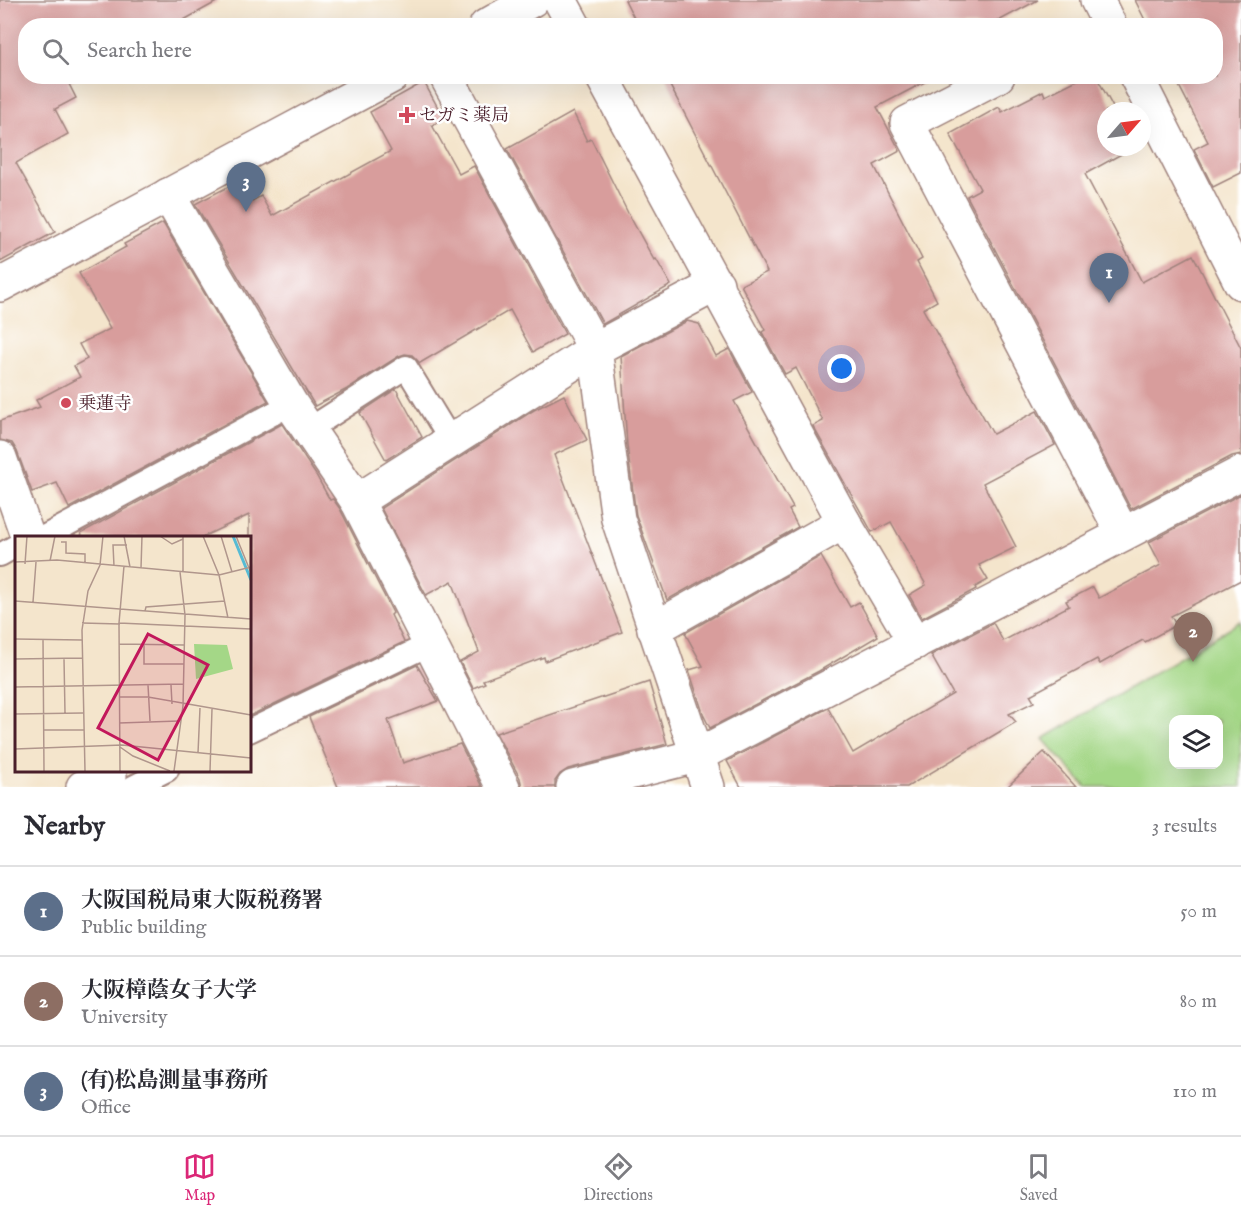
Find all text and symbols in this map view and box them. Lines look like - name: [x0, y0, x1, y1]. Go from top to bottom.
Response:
- search box: [18, 18, 1223, 84]
- icon: search: [39, 35, 72, 68]
- text: Search here: [87, 37, 192, 65]
- north arrow: [1097, 102, 1151, 156]
- place label: セガミ薬局: [419, 105, 509, 128]
- marker: セガミ薬局: [400, 108, 414, 122]
- pin: 3: [226, 162, 266, 212]
- pin: 1: [1090, 254, 1128, 303]
- your location: [827, 354, 856, 383]
- place label: 乗蓮寺: [78, 393, 132, 416]
- marker: 乗蓮寺: [59, 396, 73, 410]
- inset map: [15, 536, 250, 772]
- pin: 2: [1174, 612, 1212, 662]
- map controls: [1169, 715, 1223, 769]
- button: layers: [1169, 715, 1223, 769]
- text: Nearby: [24, 810, 105, 843]
- text: 3 results: [1152, 814, 1217, 839]
- text: 大阪国税局東大阪税務署: [81, 887, 323, 915]
- text: 1: [40, 899, 47, 924]
- text: 50 m: [1180, 899, 1217, 924]
- text: Public building: [81, 915, 206, 940]
- text: 大阪樟蔭女子大学: [81, 977, 257, 1005]
- text: 2: [39, 989, 48, 1014]
- text: 80 m: [1180, 989, 1217, 1014]
- text: University: [81, 1005, 168, 1030]
- text: (有)松島測量事務所: [81, 1067, 268, 1095]
- text: 3: [40, 1079, 47, 1104]
- text: 110 m: [1173, 1079, 1217, 1104]
- text: Office: [81, 1095, 131, 1120]
- tab: Map: [183, 1150, 216, 1206]
- tab: Directions: [583, 1150, 653, 1206]
- tab: Saved: [1020, 1150, 1058, 1206]

